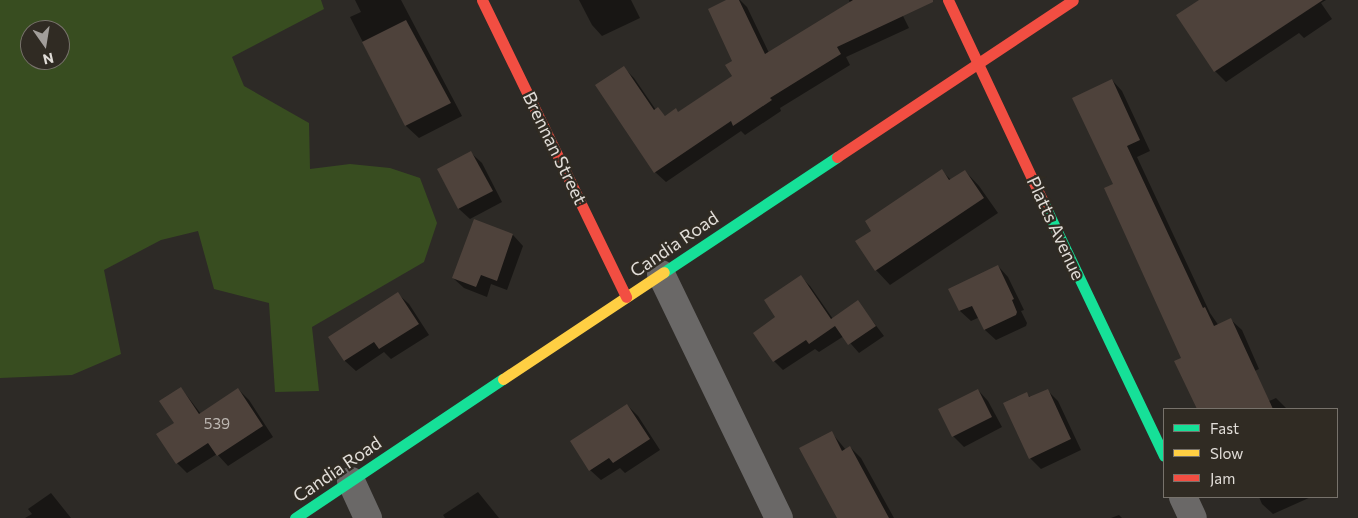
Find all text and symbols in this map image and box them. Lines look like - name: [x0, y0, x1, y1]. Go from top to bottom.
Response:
- north arrow: [20, 20, 70, 70]
- text: N: [41, 50, 55, 69]
- street label: Brennan Street: [518, 88, 592, 208]
- street label: Platts Avenue: [1023, 173, 1089, 283]
- street label: Candia Road: [626, 207, 722, 281]
- legend: [1163, 408, 1338, 498]
- house number: 539: [204, 415, 230, 433]
- text: Fast: [1210, 419, 1239, 437]
- street label: Candia Road: [289, 432, 385, 506]
- text: Slow: [1210, 444, 1243, 462]
- text: Jam: [1210, 469, 1235, 487]

